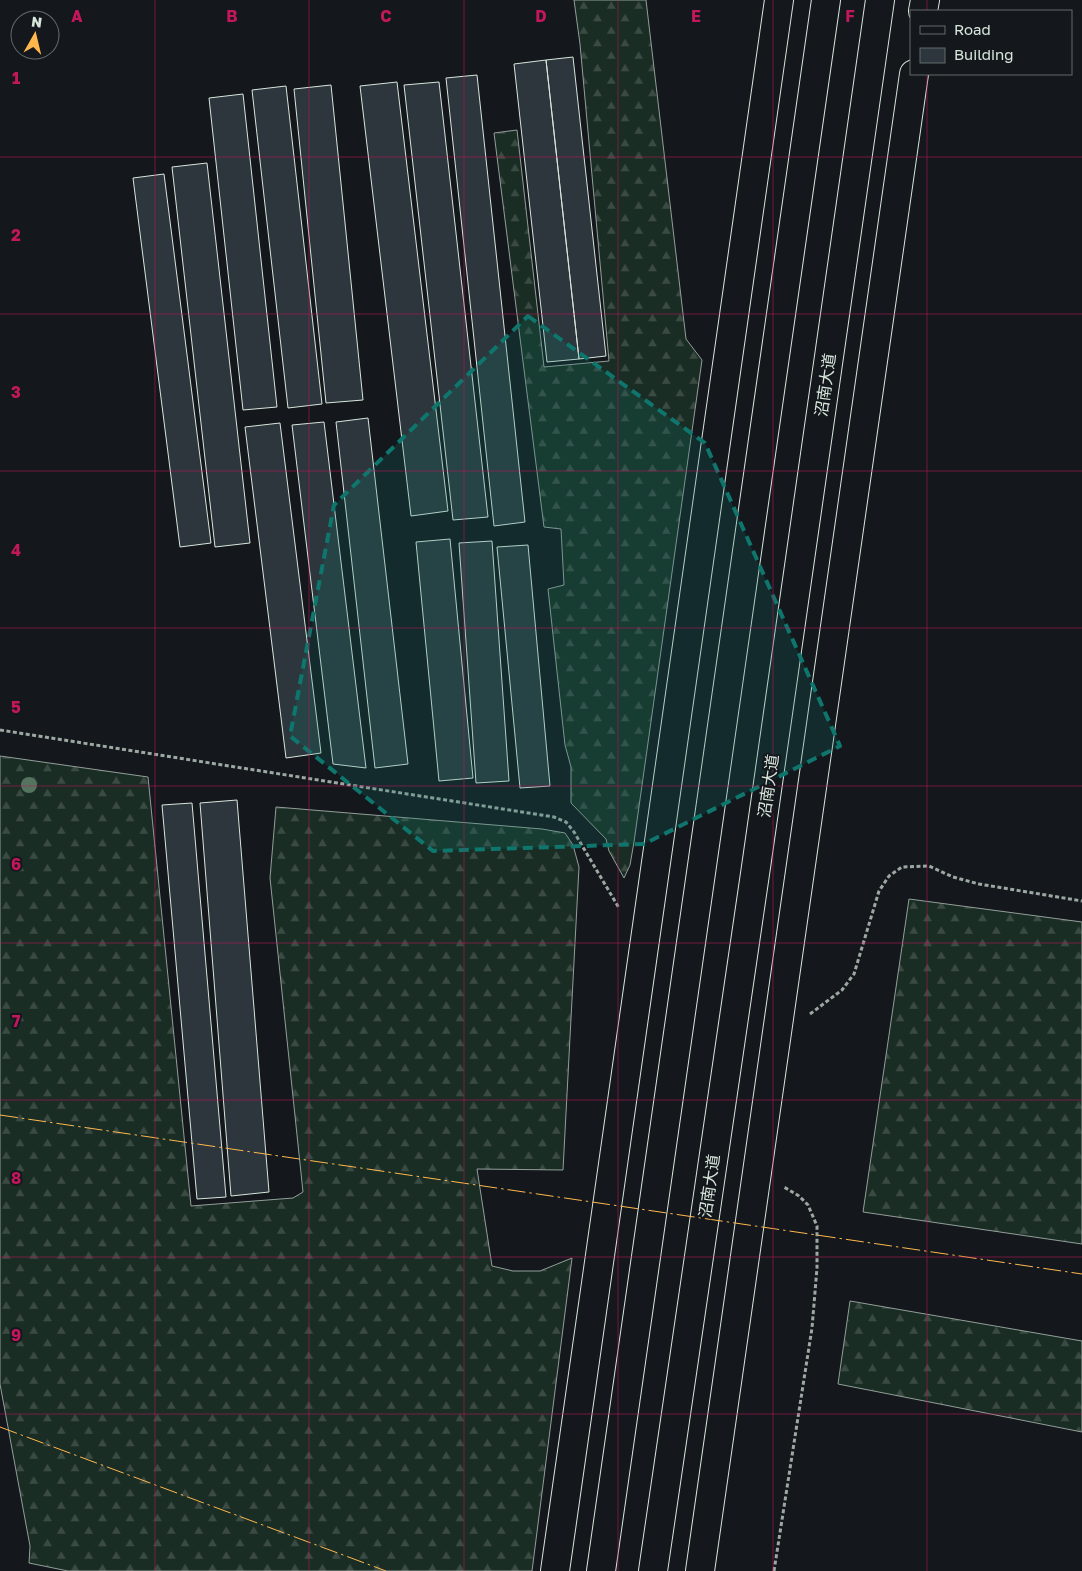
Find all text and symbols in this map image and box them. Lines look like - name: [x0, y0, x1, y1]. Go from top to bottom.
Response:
- text: A: [71, 6, 83, 26]
- text: B: [226, 6, 238, 26]
- text: C: [380, 6, 392, 26]
- text: D: [535, 6, 547, 26]
- text: E: [691, 6, 701, 26]
- text: F: [845, 6, 855, 26]
- north arrow: [10, 10, 60, 60]
- legend: [910, 10, 1072, 75]
- text: N: [30, 12, 43, 31]
- text: Road: [954, 20, 991, 38]
- text: Building: [954, 45, 1014, 63]
- text: 1: [12, 68, 20, 88]
- text: 2: [11, 225, 21, 245]
- street label: 沼南大道: [811, 352, 839, 418]
- text: 3: [11, 382, 21, 402]
- text: 4: [11, 540, 21, 560]
- text: 5: [11, 697, 21, 717]
- street label: 沼南大道: [754, 753, 782, 819]
- text: 6: [11, 854, 21, 874]
- text: 7: [12, 1011, 21, 1031]
- street label: 沼南大道: [695, 1153, 723, 1219]
- text: 8: [11, 1168, 21, 1188]
- text: 9: [11, 1325, 21, 1345]

